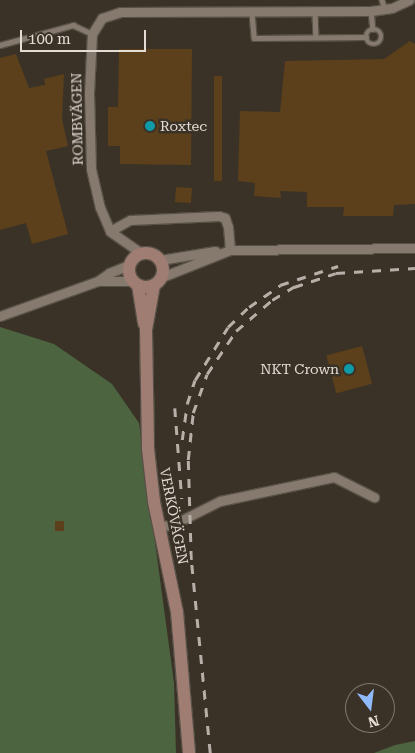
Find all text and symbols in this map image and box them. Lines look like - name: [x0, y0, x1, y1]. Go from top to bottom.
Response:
- scale bar: [22, 20, 149, 52]
- text: 100 m: [28, 30, 71, 48]
- street label: ROMBVÄGEN: [68, 72, 86, 166]
- place label: Roxtec: [160, 118, 207, 134]
- marker: Roxtec: [144, 120, 156, 132]
- place label: NKT Crown: [260, 361, 339, 377]
- marker: NKT Crown: [343, 363, 355, 375]
- street label: VERKÖVÄGEN: [156, 466, 192, 566]
- north arrow: [345, 683, 395, 733]
- text: N: [366, 712, 381, 731]

